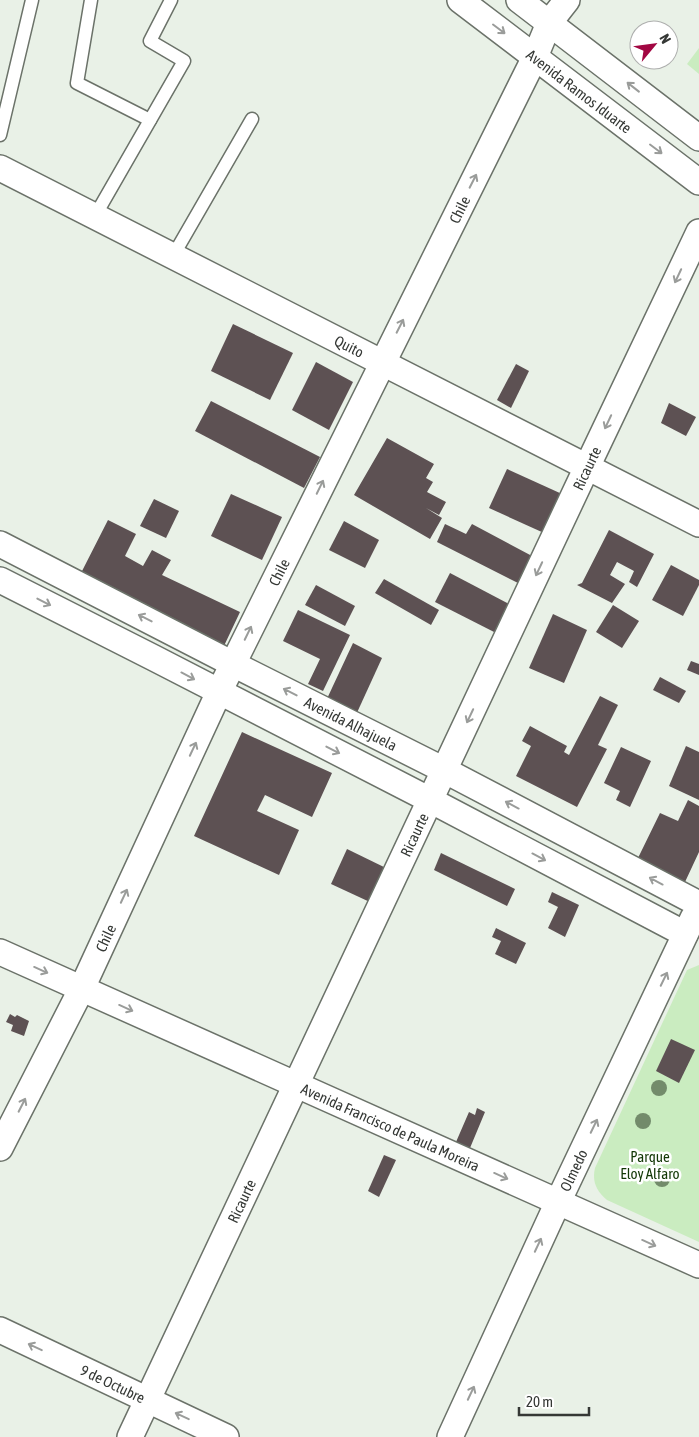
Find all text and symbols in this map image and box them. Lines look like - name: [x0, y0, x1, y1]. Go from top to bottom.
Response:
- north arrow: [629, 20, 679, 70]
- one-way arrow: [492, 24, 505, 35]
- text: N: [656, 31, 674, 46]
- street label: Avenida Ramos Iduarte: [524, 46, 635, 136]
- one-way arrow: [626, 82, 640, 92]
- one-way arrow: [649, 144, 663, 154]
- one-way arrow: [469, 174, 478, 189]
- street label: Chile: [445, 193, 473, 226]
- one-way arrow: [673, 268, 682, 283]
- one-way arrow: [396, 319, 406, 334]
- street label: Quito: [332, 331, 367, 360]
- one-way arrow: [603, 414, 612, 429]
- street label: Ricaurte: [569, 444, 604, 493]
- one-way arrow: [316, 480, 325, 495]
- street label: Chile: [265, 555, 293, 588]
- one-way arrow: [533, 561, 543, 576]
- one-way arrow: [36, 597, 51, 607]
- one-way arrow: [138, 613, 153, 622]
- one-way arrow: [244, 626, 253, 641]
- one-way arrow: [181, 671, 196, 681]
- one-way arrow: [282, 687, 297, 697]
- street label: Avenida Alhajuela: [302, 693, 400, 754]
- one-way arrow: [464, 708, 474, 723]
- one-way arrow: [188, 742, 198, 757]
- one-way arrow: [325, 746, 340, 755]
- one-way arrow: [505, 800, 520, 810]
- street label: Ricaurte: [396, 810, 431, 859]
- one-way arrow: [532, 852, 547, 862]
- one-way arrow: [649, 876, 664, 885]
- one-way arrow: [120, 889, 130, 904]
- street label: Chile: [92, 921, 119, 954]
- one-way arrow: [33, 965, 48, 975]
- one-way arrow: [660, 972, 669, 987]
- one-way arrow: [118, 1004, 133, 1013]
- street label: Avenida Francisco de Paula Moreira: [299, 1080, 482, 1174]
- one-way arrow: [18, 1098, 27, 1113]
- one-way arrow: [590, 1119, 599, 1134]
- street label: Olmedo: [556, 1146, 590, 1194]
- park label: Parque Eloy Alfaro: [620, 1148, 680, 1182]
- one-way arrow: [493, 1172, 508, 1181]
- street label: Ricaurte: [224, 1176, 259, 1225]
- one-way arrow: [534, 1238, 543, 1253]
- one-way arrow: [641, 1238, 656, 1248]
- one-way arrow: [28, 1342, 43, 1351]
- street label: 9 de Octubre: [78, 1361, 148, 1406]
- scale bar: [519, 1384, 589, 1416]
- one-way arrow: [466, 1386, 476, 1401]
- text: 20 m: [526, 1393, 553, 1410]
- one-way arrow: [175, 1411, 190, 1420]

